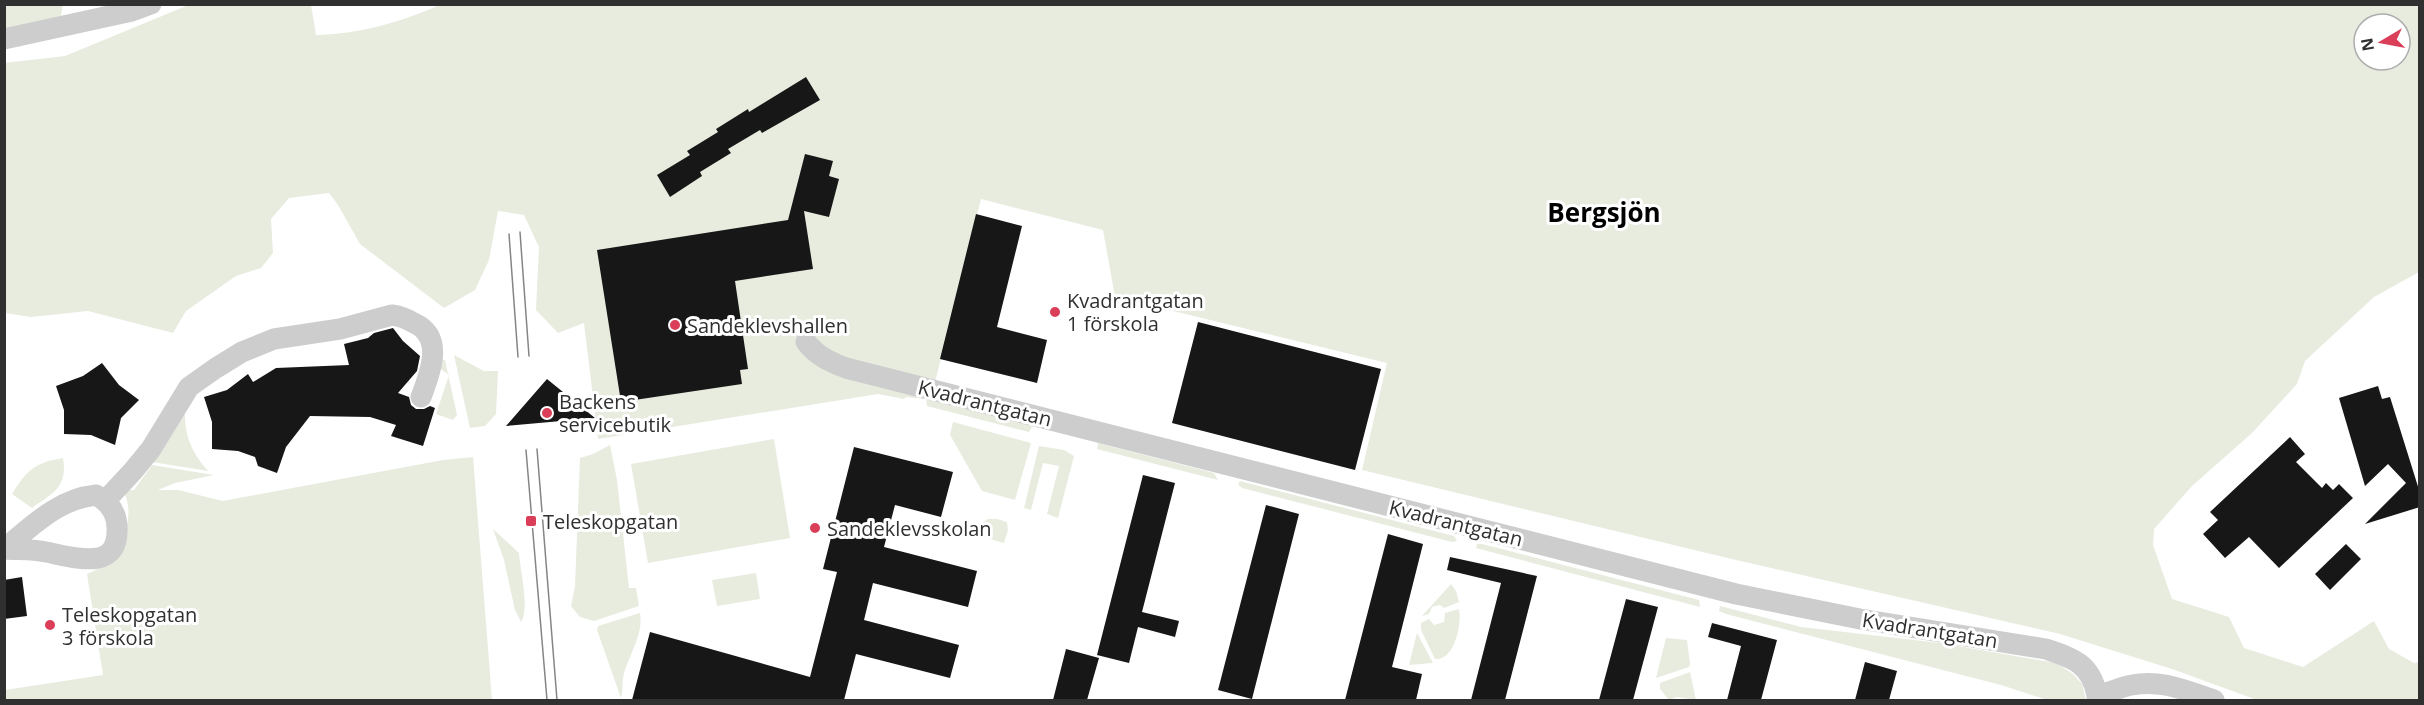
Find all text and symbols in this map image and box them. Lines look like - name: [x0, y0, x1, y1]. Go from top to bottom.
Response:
- north arrow: [2352, 12, 2412, 72]
- text: N: [2355, 36, 2379, 53]
- district label: Bergsjön: [1547, 194, 1661, 230]
- place label: Kvadrantgatan 1 förskola: [1067, 287, 1204, 337]
- marker: Kvadrantgatan 1 förskola: [1048, 305, 1062, 319]
- place label: Sandeklevshallen: [687, 312, 848, 339]
- marker: Sandeklevshallen: [668, 318, 682, 332]
- street label: Kvadrantgatan: [915, 373, 1055, 433]
- place label: Backens servicebutik: [559, 388, 671, 438]
- marker: Backens servicebutik: [540, 406, 554, 420]
- street label: Kvadrantgatan: [1386, 493, 1526, 553]
- place label: Teleskopgatan: [543, 508, 678, 535]
- marker: Teleskopgatan: [524, 514, 538, 528]
- place label: Sandeklevsskolan: [827, 515, 992, 542]
- marker: Sandeklevsskolan: [808, 521, 822, 535]
- place label: Teleskopgatan 3 förskola: [62, 601, 197, 651]
- street label: Kvadrantgatan: [1860, 606, 2000, 654]
- marker: Teleskopgatan 3 förskola: [43, 618, 57, 632]

